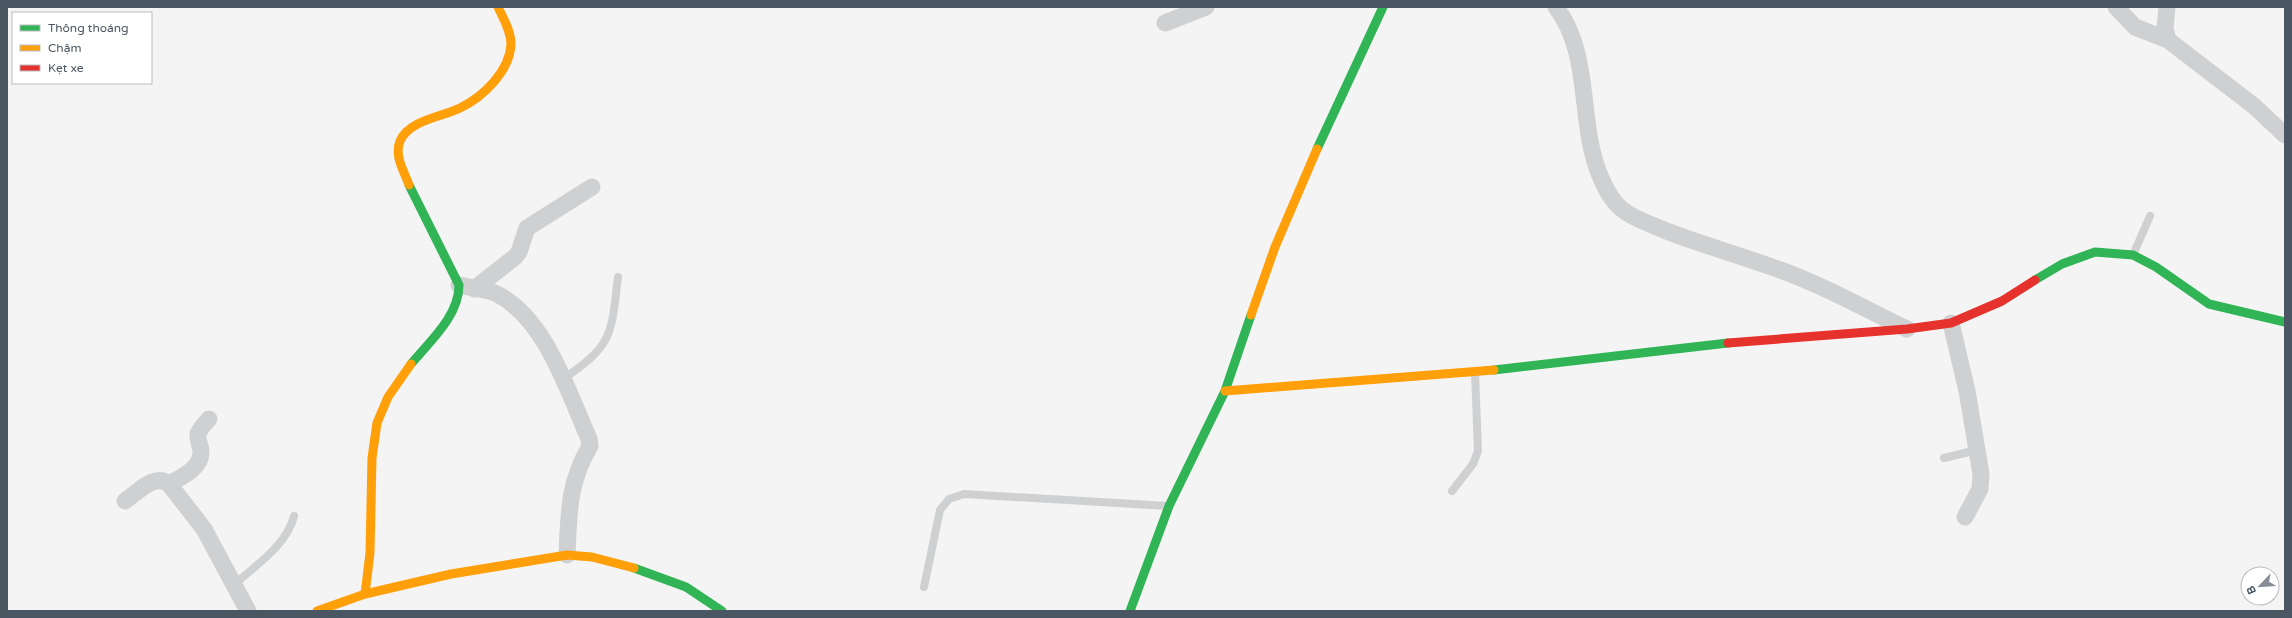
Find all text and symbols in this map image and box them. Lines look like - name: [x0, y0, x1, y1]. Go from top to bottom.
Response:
- legend: [12, 12, 152, 84]
- text: Thông thoáng: [48, 21, 129, 35]
- text: Chậm: [48, 41, 81, 55]
- text: Kẹt xe: [48, 61, 84, 75]
- north arrow: [2240, 566, 2280, 606]
- text: B: [2244, 583, 2259, 596]

